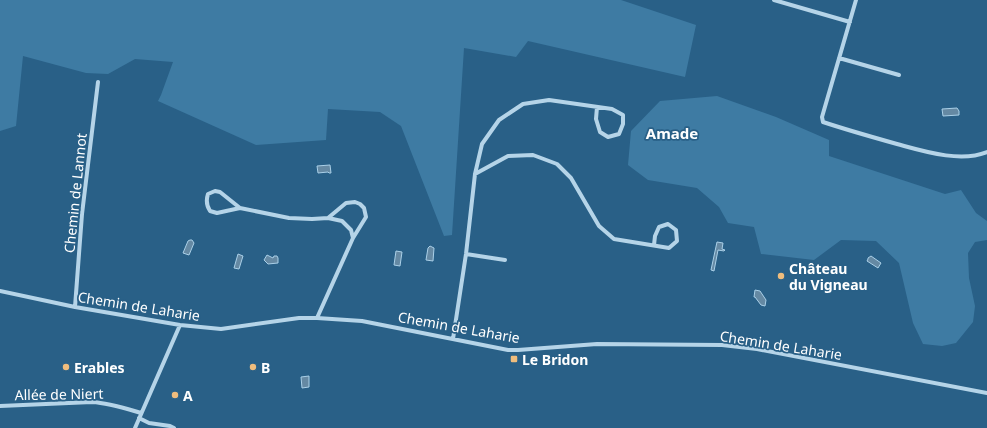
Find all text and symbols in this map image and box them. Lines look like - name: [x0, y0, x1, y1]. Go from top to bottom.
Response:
- district label: Amade: [646, 123, 698, 143]
- street label: Chemin de Lannot: [59, 132, 91, 254]
- place label: Château du Vigneau: [789, 259, 868, 294]
- marker: Château du Vigneau: [776, 271, 786, 281]
- street label: Chemin de Laharie: [77, 287, 202, 325]
- street label: Chemin de Laharie: [397, 307, 522, 347]
- street label: Chemin de Laharie: [719, 326, 844, 364]
- place label: Le Bridon: [522, 350, 588, 369]
- marker: Le Bridon: [509, 354, 519, 364]
- place label: Erables: [74, 358, 125, 377]
- place label: B: [261, 358, 270, 377]
- marker: Erables: [61, 362, 71, 372]
- marker: B: [248, 362, 258, 372]
- street label: Allée de Niert: [14, 384, 104, 404]
- place label: A: [183, 386, 193, 405]
- marker: A: [170, 390, 180, 400]

